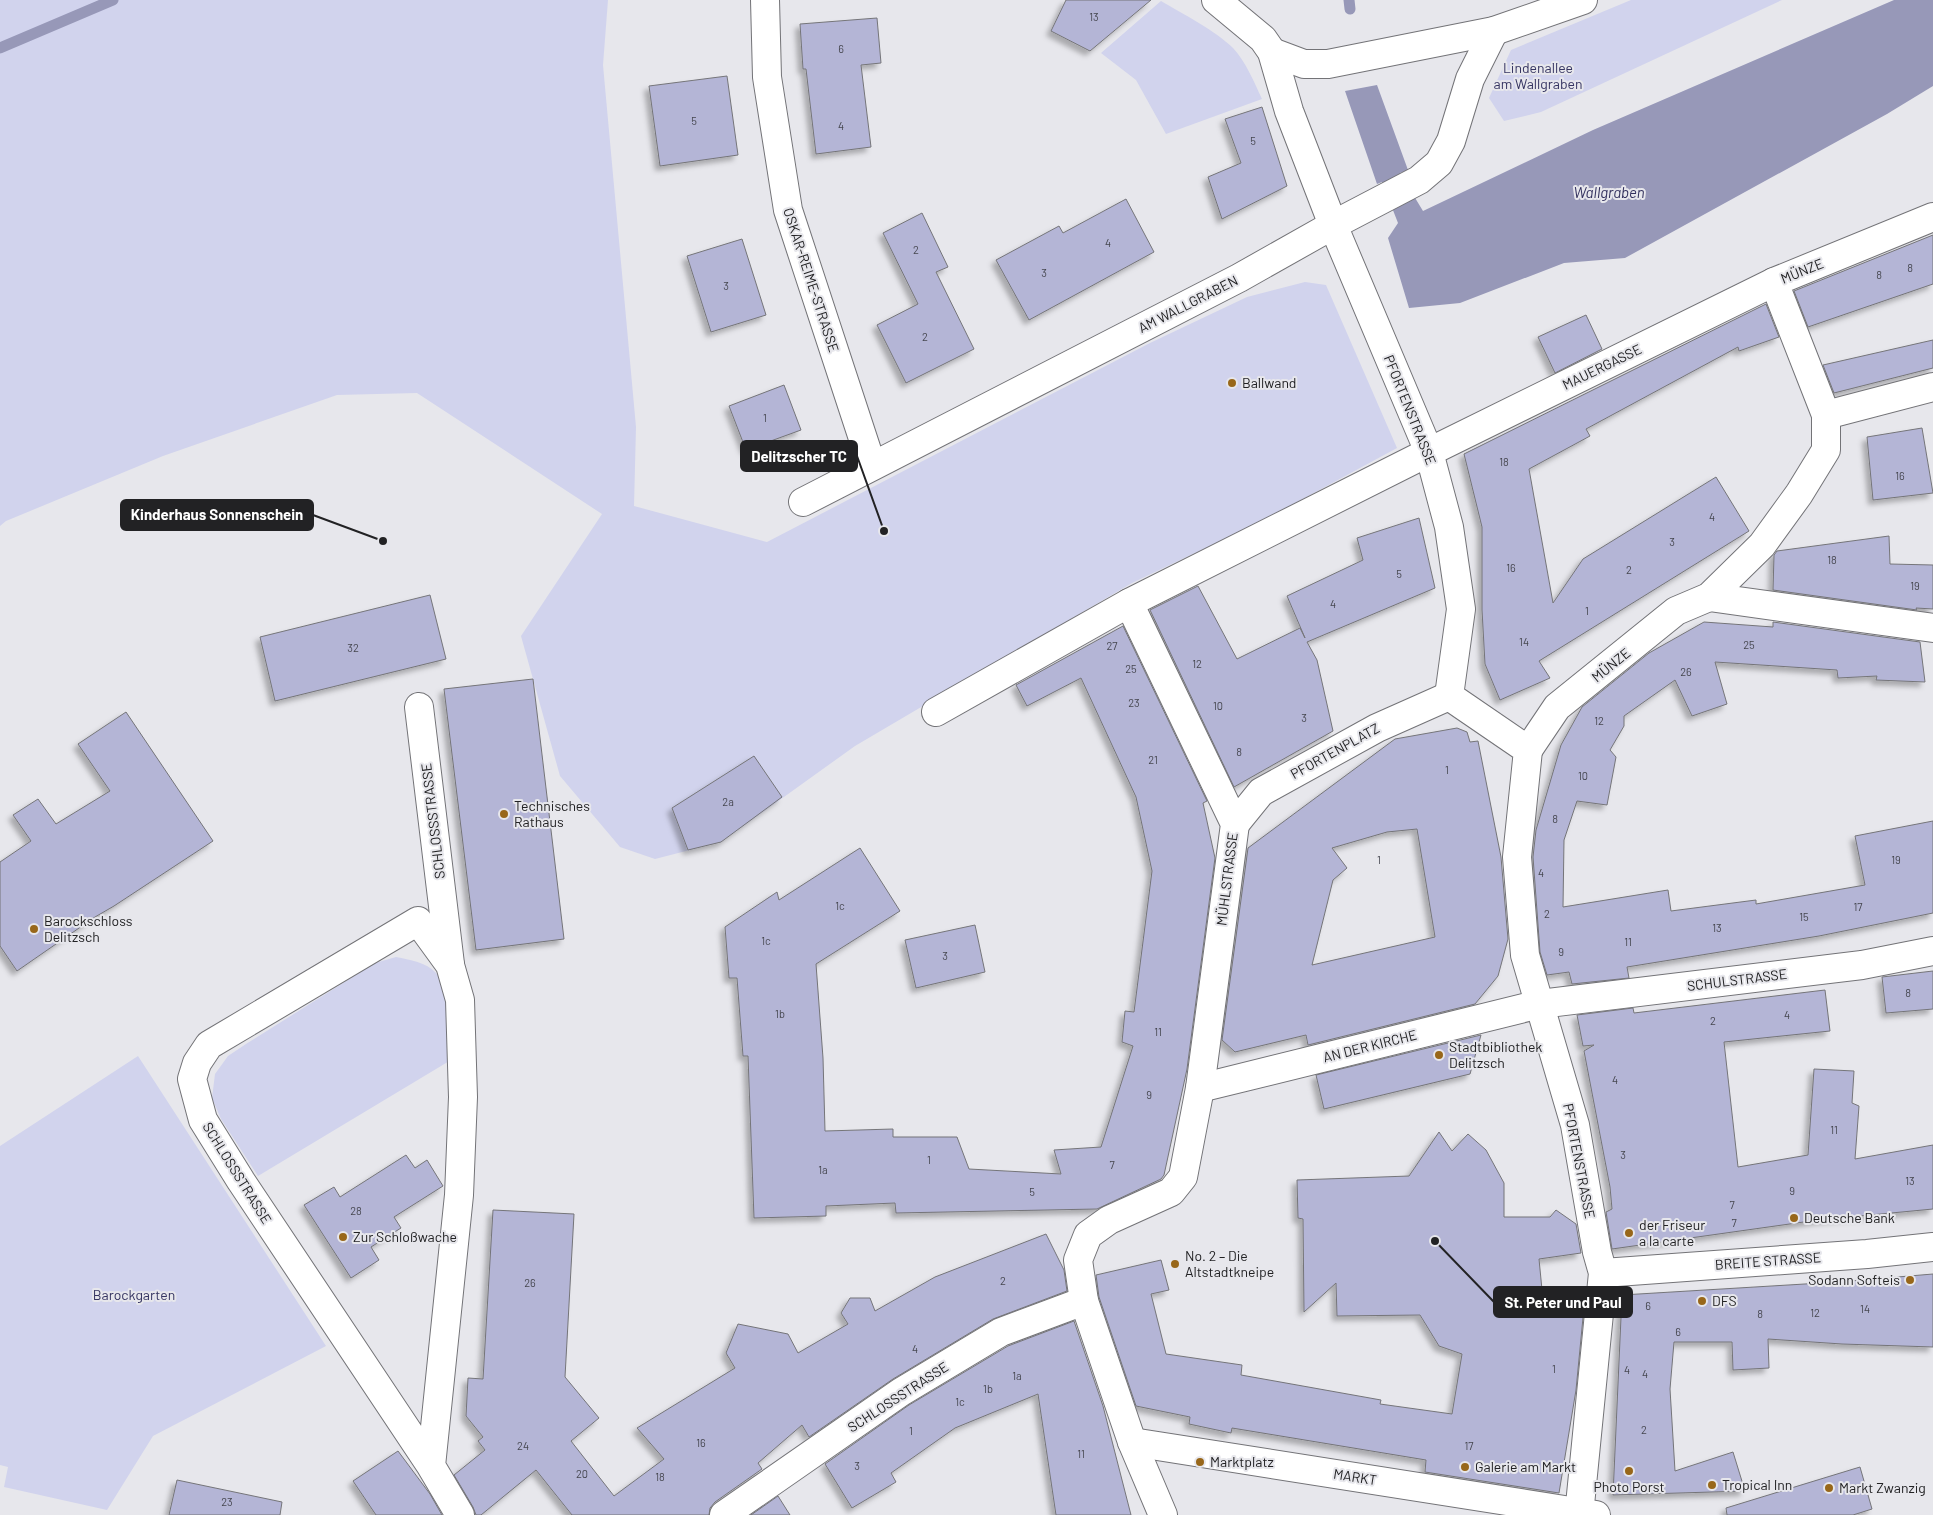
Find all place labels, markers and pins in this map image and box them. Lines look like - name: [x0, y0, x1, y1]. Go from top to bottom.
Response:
- place label: Ballwand: [1242, 374, 1296, 391]
- marker: Ballwand: [1226, 377, 1238, 389]
- callout: Delitzscher TC: [741, 441, 857, 471]
- callout: Kinderhaus Sonnenschein: [121, 500, 313, 530]
- place label: Technisches Rathaus: [514, 797, 590, 830]
- marker: Technisches Rathaus: [498, 808, 510, 820]
- place label: Barockschloss Delitzsch: [44, 912, 133, 945]
- marker: Barockschloss Delitzsch: [28, 923, 40, 935]
- place label: Stadtbibliothek Delitzsch: [1449, 1038, 1542, 1071]
- marker: Stadtbibliothek Delitzsch: [1433, 1049, 1445, 1061]
- place label: Deutsche Bank: [1804, 1209, 1895, 1226]
- marker: Deutsche Bank: [1788, 1212, 1800, 1224]
- place label: der Friseur a la carte: [1639, 1216, 1705, 1249]
- marker: der Friseur a la carte: [1623, 1227, 1635, 1239]
- place label: Zur Schloßwache: [353, 1228, 457, 1245]
- marker: Zur Schloßwache: [337, 1231, 349, 1243]
- place label: No. 2 – Die Altstadtkneipe: [1185, 1247, 1274, 1280]
- marker: No. 2 – Die Altstadtkneipe: [1169, 1258, 1181, 1270]
- place label: Sodann Softeis: [1808, 1271, 1900, 1288]
- marker: Sodann Softeis: [1904, 1274, 1916, 1286]
- callout: St. Peter und Paul: [1494, 1287, 1632, 1317]
- place label: DFS: [1712, 1292, 1737, 1309]
- marker: DFS: [1696, 1295, 1708, 1307]
- place label: Marktplatz: [1210, 1453, 1274, 1470]
- marker: Marktplatz: [1194, 1456, 1206, 1468]
- place label: Galerie am Markt: [1475, 1458, 1576, 1475]
- marker: Galerie am Markt: [1459, 1461, 1471, 1473]
- marker: Photo Porst: [1623, 1465, 1635, 1477]
- place label: Tropical Inn: [1722, 1476, 1792, 1493]
- place label: Photo Porst: [1593, 1478, 1665, 1495]
- marker: Tropical Inn: [1706, 1479, 1718, 1491]
- place label: Markt Zwanzig: [1839, 1479, 1926, 1496]
- marker: Markt Zwanzig: [1823, 1482, 1835, 1494]

